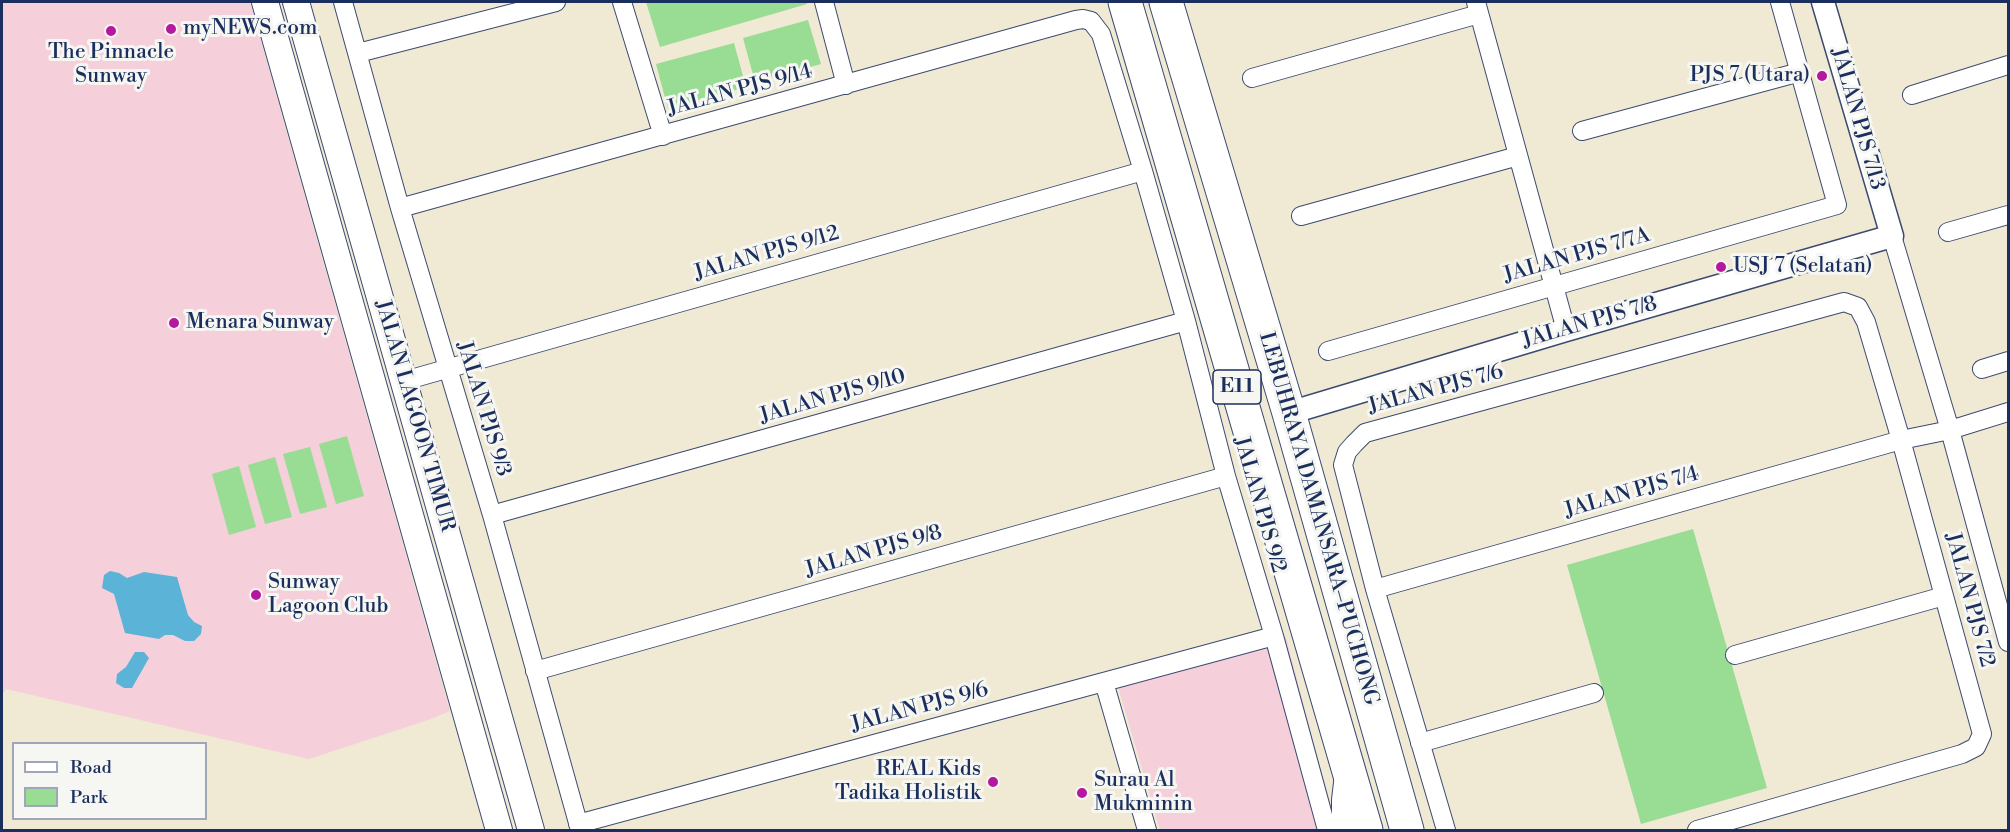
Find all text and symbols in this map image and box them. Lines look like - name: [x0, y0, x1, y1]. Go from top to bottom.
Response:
- place label: myNEWS.com: [183, 16, 317, 42]
- marker: myNEWS.com: [164, 22, 178, 36]
- marker: The Pinnacle Sunway: [104, 24, 118, 38]
- place label: The Pinnacle Sunway: [48, 40, 174, 90]
- street label: JALAN PJS 7/13: [1825, 45, 1889, 193]
- street label: JALAN PJS 9/14: [665, 60, 815, 122]
- place label: PJS 7 (Utara): [1690, 63, 1810, 89]
- marker: PJS 7 (Utara): [1815, 69, 1829, 83]
- street label: JALAN PJS 9/12: [692, 221, 842, 287]
- street label: JALAN PJS 7/7A: [1501, 223, 1653, 289]
- place label: USJ 7 (Selatan): [1733, 254, 1872, 280]
- marker: USJ 7 (Selatan): [1714, 260, 1728, 274]
- street label: JALAN PJS 7/8: [1520, 292, 1660, 354]
- street label: JALAN LAGOON TIMUR: [369, 297, 459, 535]
- place label: Menara Sunway: [186, 310, 334, 336]
- marker: Menara Sunway: [167, 316, 181, 330]
- street label: LEBUHRAYA DAMANSARA–PUCHONG: [1253, 329, 1383, 709]
- street label: JALAN PJS 9/3: [451, 338, 515, 480]
- street label: JALAN PJS 7/6: [1366, 360, 1506, 420]
- street label: JALAN PJS 9/10: [757, 364, 909, 430]
- road number: E11: [1213, 370, 1261, 404]
- street label: JALAN PJS 9/2: [1228, 434, 1290, 576]
- street label: JALAN PJS 7/4: [1562, 462, 1702, 524]
- street label: JALAN PJS 9/8: [803, 520, 945, 584]
- street label: JALAN PJS 7/2: [1939, 530, 1999, 670]
- place label: Sunway Lagoon Club: [268, 570, 388, 620]
- marker: Sunway Lagoon Club: [249, 588, 263, 602]
- street label: JALAN PJS 9/6: [849, 678, 991, 738]
- legend: [12, 742, 207, 820]
- text: Road: [70, 756, 112, 779]
- place label: REAL Kids Tadika Holistik: [835, 757, 981, 807]
- place label: Surau Al Mukminin: [1094, 768, 1193, 818]
- marker: REAL Kids Tadika Holistik: [986, 775, 1000, 789]
- text: Park: [70, 786, 107, 809]
- marker: Surau Al Mukminin: [1075, 786, 1089, 800]

